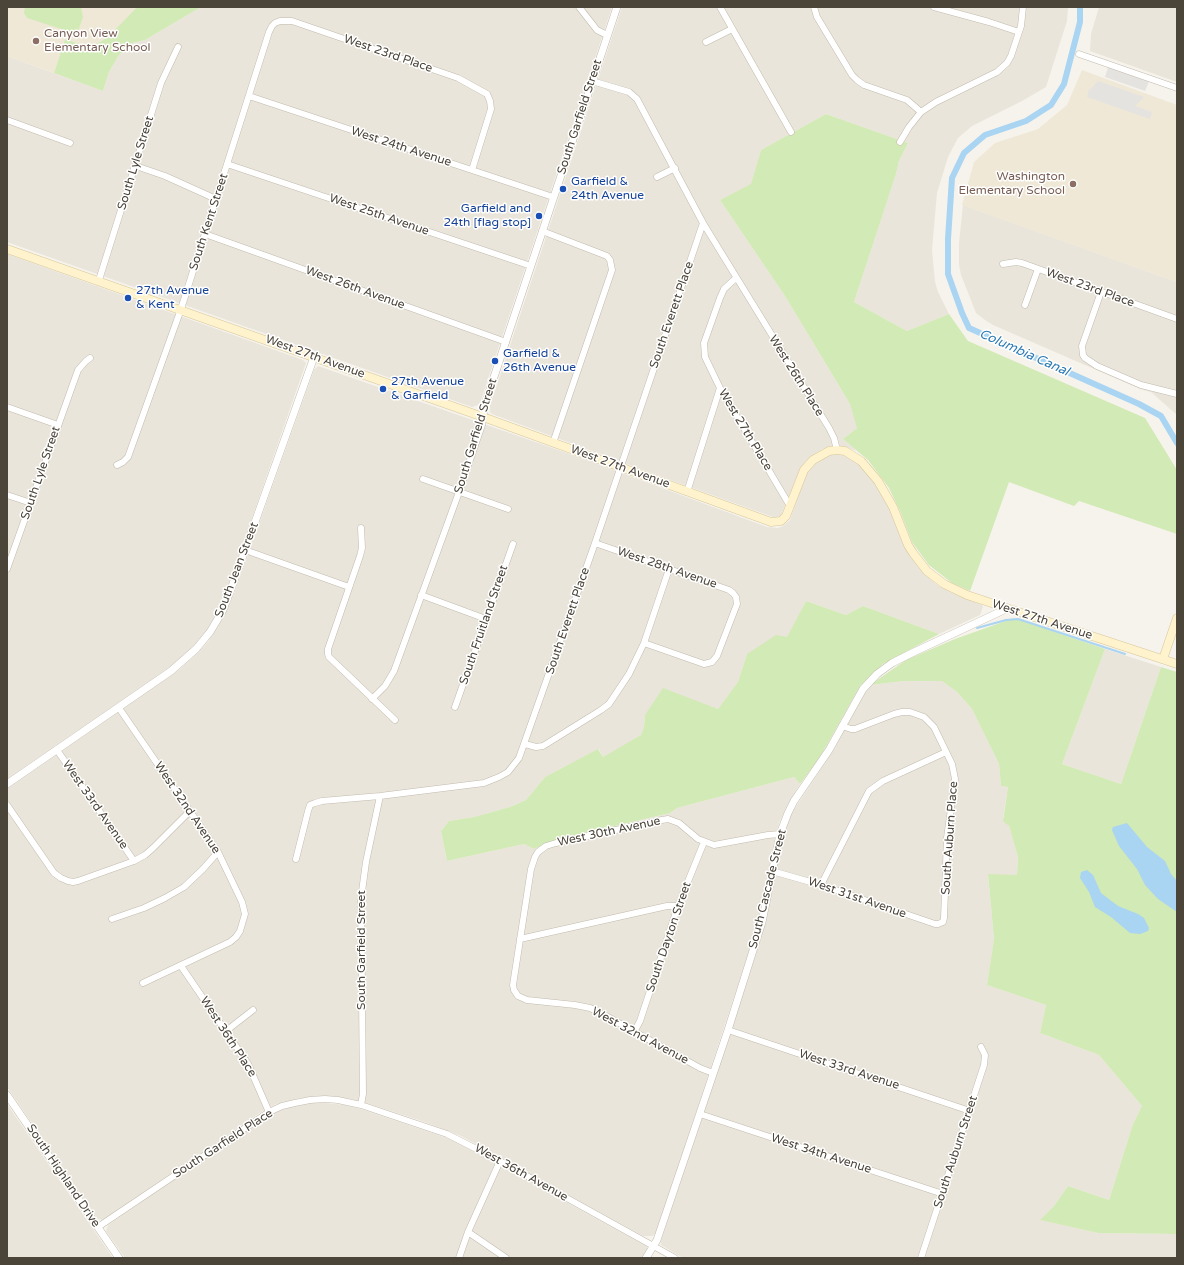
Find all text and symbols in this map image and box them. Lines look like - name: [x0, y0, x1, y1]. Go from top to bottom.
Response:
- place label: Canyon View Elementary School: [44, 27, 151, 55]
- street label: West 23rd Place: [342, 32, 434, 76]
- marker: Canyon View Elementary School: [31, 36, 41, 46]
- street label: South Garfield Street: [555, 58, 605, 176]
- street label: South Lyle Street: [115, 114, 157, 212]
- street label: West 24th Avenue: [349, 124, 453, 170]
- place label: Washington Elementary School: [958, 170, 1065, 198]
- street label: South Kent Street: [187, 172, 231, 272]
- place label: Garfield & 24th Avenue: [571, 175, 644, 203]
- marker: Washington Elementary School: [1068, 179, 1078, 189]
- marker: Garfield & 24th Avenue: [558, 184, 568, 194]
- street label: West 25th Avenue: [327, 191, 431, 239]
- place label: Garfield and 24th [flag stop]: [443, 202, 531, 230]
- marker: Garfield and 24th [flag stop]: [534, 211, 544, 221]
- street label: South Everett Place: [647, 260, 697, 370]
- street label: West 26th Avenue: [303, 263, 407, 313]
- street label: West 23rd Place: [1044, 265, 1136, 311]
- place label: 27th Avenue & Kent: [136, 284, 209, 312]
- marker: 27th Avenue & Kent: [123, 293, 133, 303]
- water label: Columbia Canal: [977, 326, 1071, 380]
- street label: West 27th Avenue: [263, 332, 367, 382]
- street label: West 26th Place: [765, 333, 827, 419]
- place label: Garfield & 26th Avenue: [503, 347, 576, 375]
- marker: Garfield & 26th Avenue: [490, 356, 500, 366]
- place label: 27th Avenue & Garfield: [391, 375, 464, 403]
- street label: South Garfield Street: [452, 377, 500, 495]
- marker: 27th Avenue & Garfield: [378, 384, 388, 394]
- street label: West 27th Place: [715, 387, 775, 473]
- street label: South Lyle Street: [18, 425, 64, 521]
- street label: West 27th Avenue: [568, 442, 672, 492]
- street label: South Jean Street: [212, 520, 262, 620]
- street label: West 28th Avenue: [615, 544, 719, 592]
- street label: South Fruitland Street: [457, 563, 511, 687]
- street label: South Everett Place: [543, 566, 593, 676]
- street label: West 27th Avenue: [990, 597, 1094, 643]
- street label: West 33rd Avenue: [59, 758, 131, 852]
- street label: West 32nd Avenue: [151, 759, 223, 857]
- street label: South Auburn Place: [939, 781, 961, 895]
- street label: West 30th Avenue: [556, 814, 662, 850]
- street label: South Cascade Street: [746, 828, 790, 950]
- street label: West 31st Avenue: [806, 874, 908, 922]
- street label: South Dayton Street: [643, 880, 695, 994]
- street label: South Garfield Street: [355, 890, 369, 1010]
- street label: West 36th Place: [197, 994, 259, 1080]
- street label: West 32nd Avenue: [589, 1004, 691, 1068]
- street label: West 33rd Avenue: [797, 1047, 901, 1093]
- street label: South Auburn Street: [931, 1094, 981, 1210]
- street label: South Garfield Place: [170, 1106, 276, 1182]
- street label: South Highland Drive: [23, 1122, 103, 1230]
- street label: West 34th Avenue: [769, 1131, 873, 1177]
- street label: West 36th Avenue: [472, 1141, 570, 1205]

